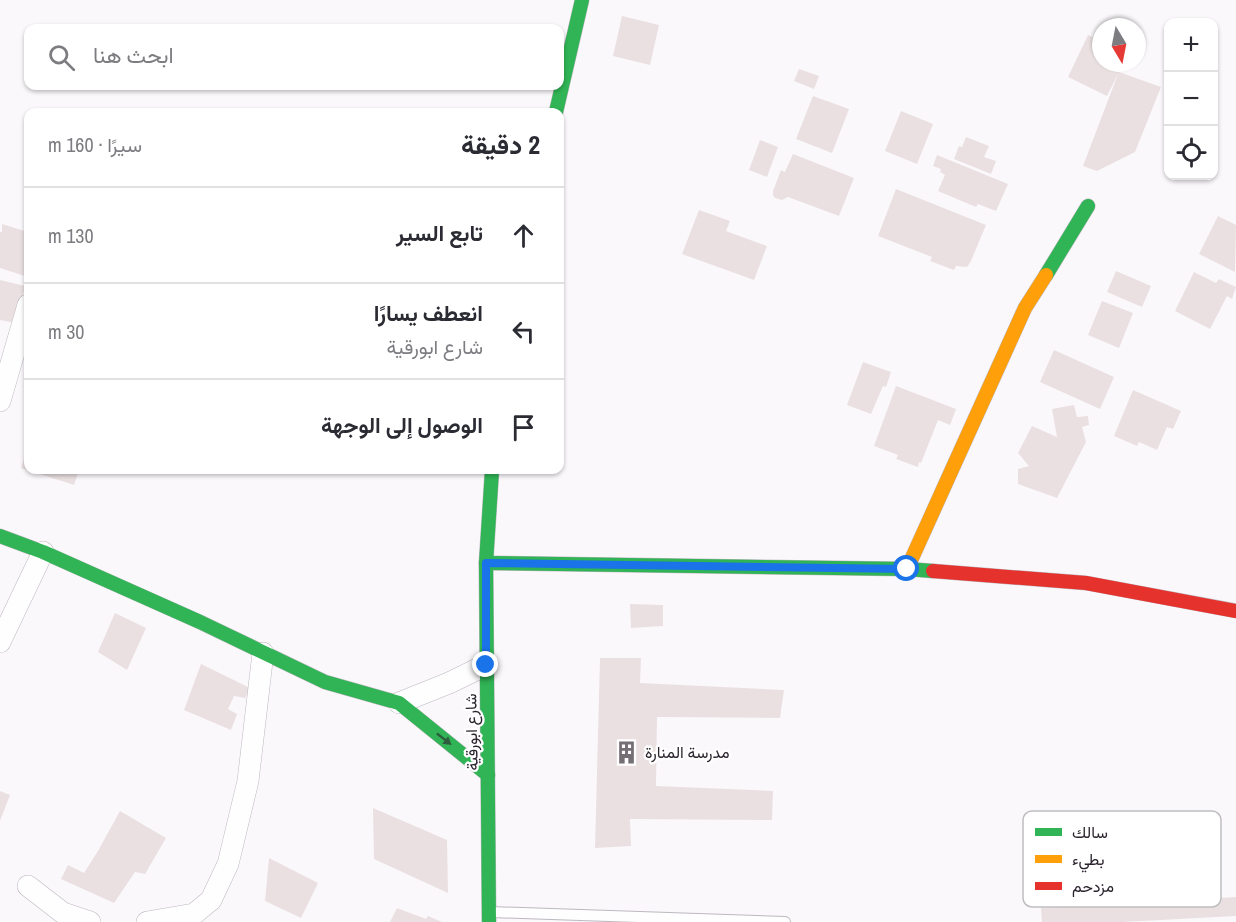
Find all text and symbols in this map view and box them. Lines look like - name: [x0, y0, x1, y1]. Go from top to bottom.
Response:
- north arrow: [1092, 18, 1146, 72]
- map controls: [1164, 18, 1218, 180]
- button: +: [1164, 18, 1218, 72]
- search box: [24, 24, 564, 90]
- text: ابحث هنا: [93, 40, 174, 70]
- icon: search: [45, 41, 78, 74]
- button: −: [1164, 72, 1218, 126]
- button: locate: [1164, 126, 1218, 180]
- text: 2 دقيقة: [461, 127, 540, 162]
- text: سيرًا · 160 m: [48, 131, 142, 158]
- text: تابع السير: [396, 218, 483, 248]
- icon: ahead: [507, 219, 540, 252]
- text: 130 m: [48, 222, 94, 249]
- text: انعطف يسارًا: [374, 298, 483, 328]
- icon: left: [507, 315, 540, 348]
- text: 30 m: [48, 318, 84, 345]
- text: شارع ابورقية: [387, 333, 483, 360]
- text: الوصول إلى الوجهة: [321, 410, 483, 440]
- icon: arrive: [507, 411, 540, 444]
- route start: [893, 555, 919, 581]
- route end: [472, 651, 498, 677]
- street label: شارع ابورقية: [459, 693, 484, 771]
- one-way arrow: [437, 732, 452, 744]
- building icon: مدرسة المنارة: [614, 739, 640, 765]
- place label: مدرسة المنارة: [645, 741, 730, 763]
- legend: [1023, 811, 1221, 907]
- text: سالك: [1072, 821, 1108, 843]
- text: بطيء: [1072, 848, 1104, 873]
- text: مزدحم: [1072, 875, 1114, 897]

